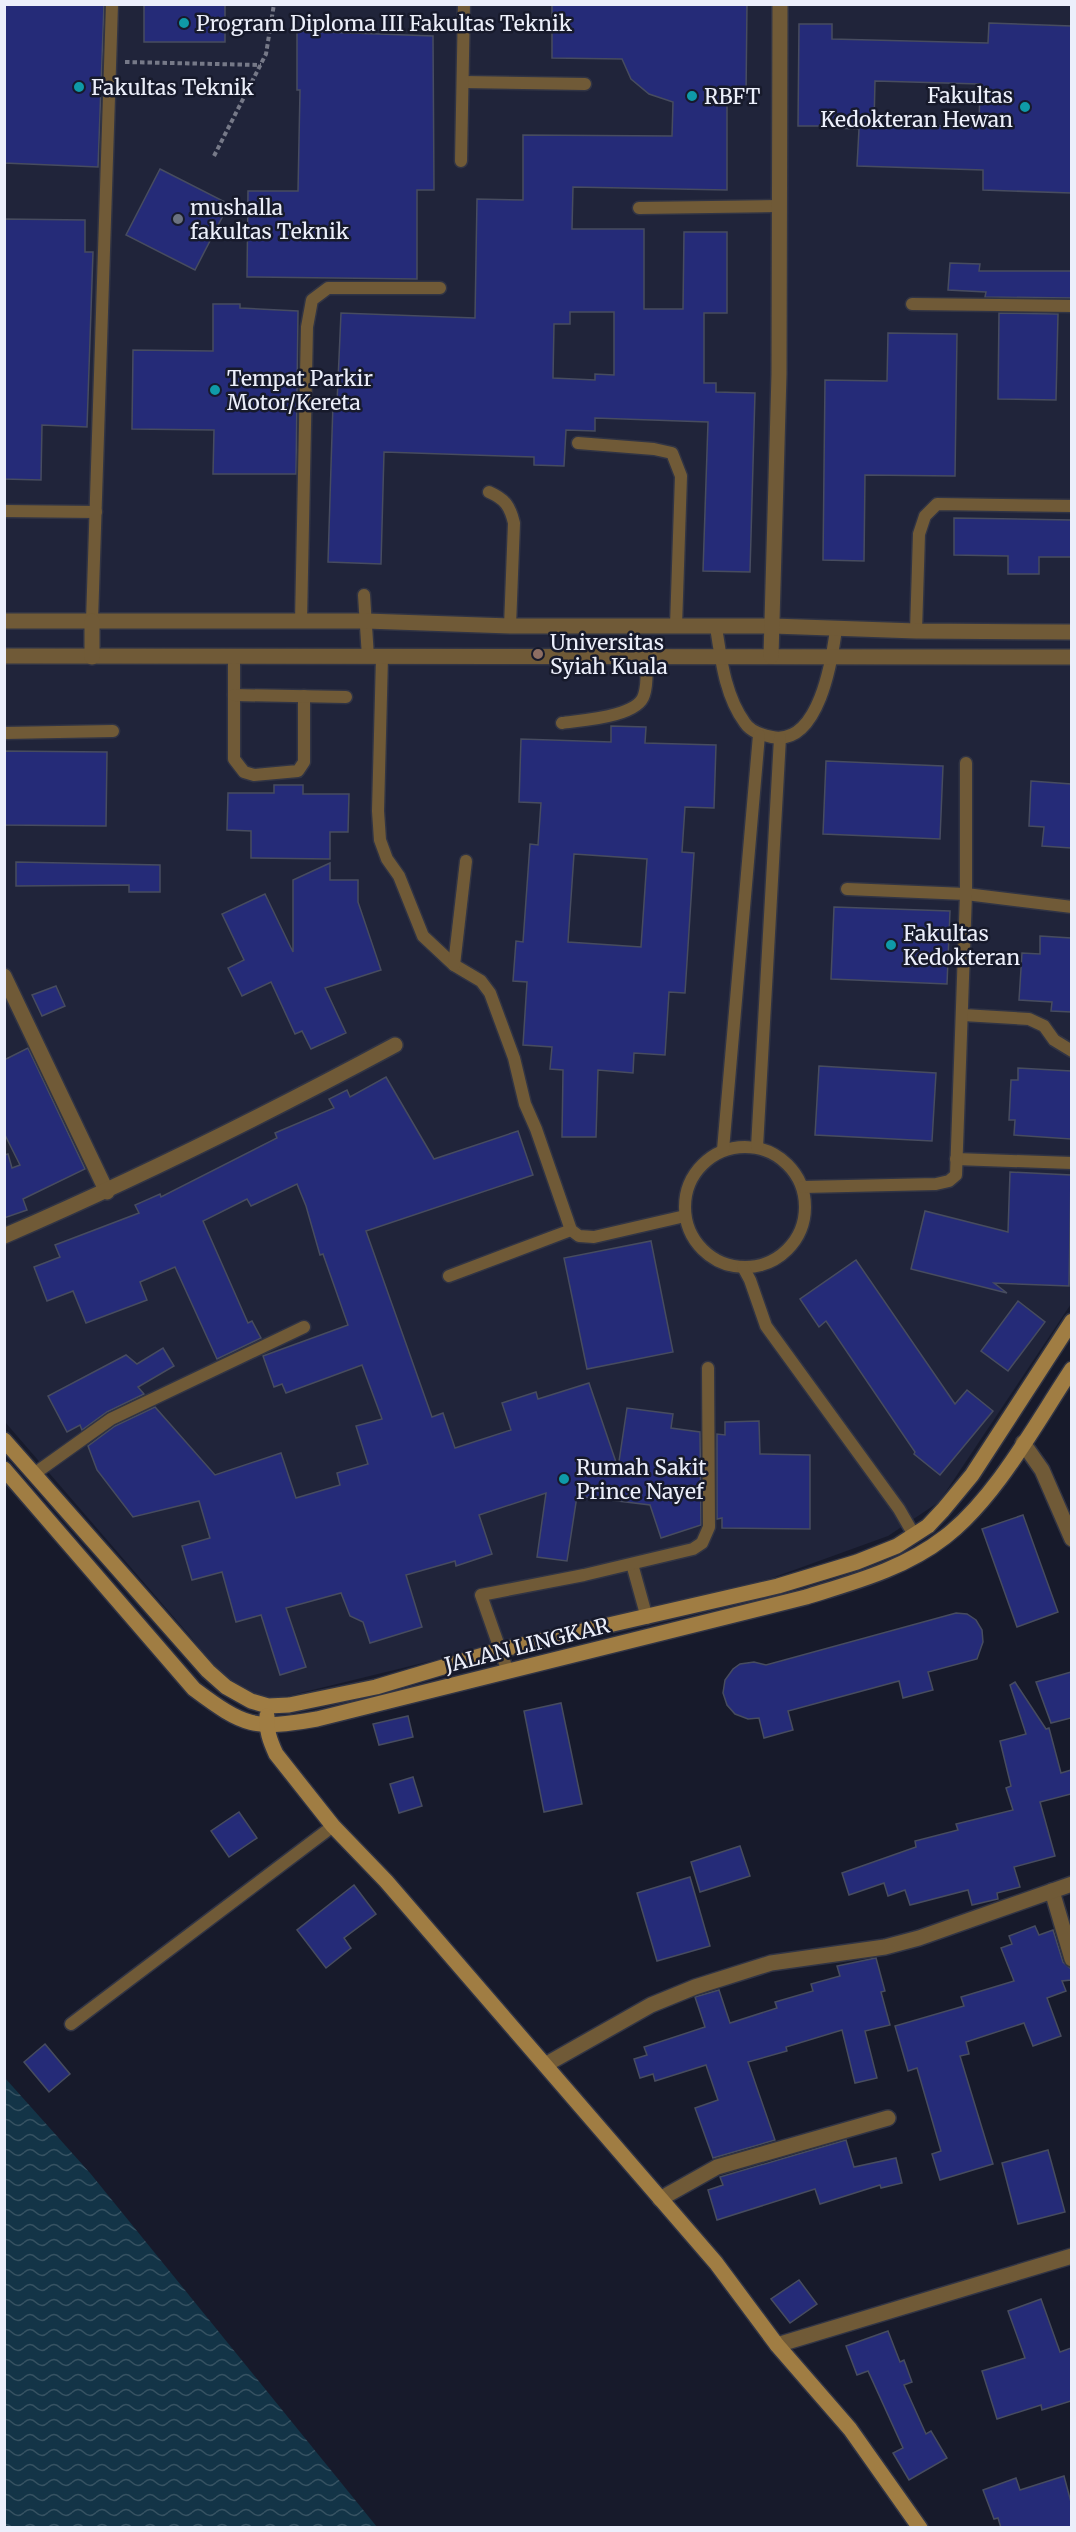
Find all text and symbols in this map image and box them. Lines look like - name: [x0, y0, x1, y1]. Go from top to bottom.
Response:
- place label: Program Diploma III Fakultas Teknik: [196, 10, 573, 37]
- marker: Program Diploma III Fakultas Teknik: [177, 16, 191, 30]
- place label: Fakultas Teknik: [91, 74, 255, 101]
- marker: Fakultas Teknik: [72, 80, 86, 94]
- place label: Fakultas Kedokteran Hewan: [820, 82, 1013, 133]
- place label: RBFT: [704, 83, 761, 110]
- marker: RBFT: [685, 89, 699, 103]
- marker: Fakultas Kedokteran Hewan: [1018, 100, 1032, 114]
- place label: mushalla fakultas Teknik: [190, 194, 350, 245]
- marker: mushalla fakultas Teknik: [171, 212, 185, 226]
- place label: Tempat Parkir Motor/Kereta: [227, 365, 373, 416]
- marker: Tempat Parkir Motor/Kereta: [208, 383, 222, 397]
- place label: Universitas Syiah Kuala: [550, 629, 668, 680]
- marker: Universitas Syiah Kuala: [531, 647, 545, 661]
- place label: Fakultas Kedokteran: [903, 920, 1020, 971]
- marker: Fakultas Kedokteran: [884, 938, 898, 952]
- place label: Rumah Sakit Prince Nayef: [576, 1454, 707, 1505]
- marker: Rumah Sakit Prince Nayef: [557, 1472, 571, 1486]
- street label: JALAN LINGKAR: [441, 1611, 613, 1679]

